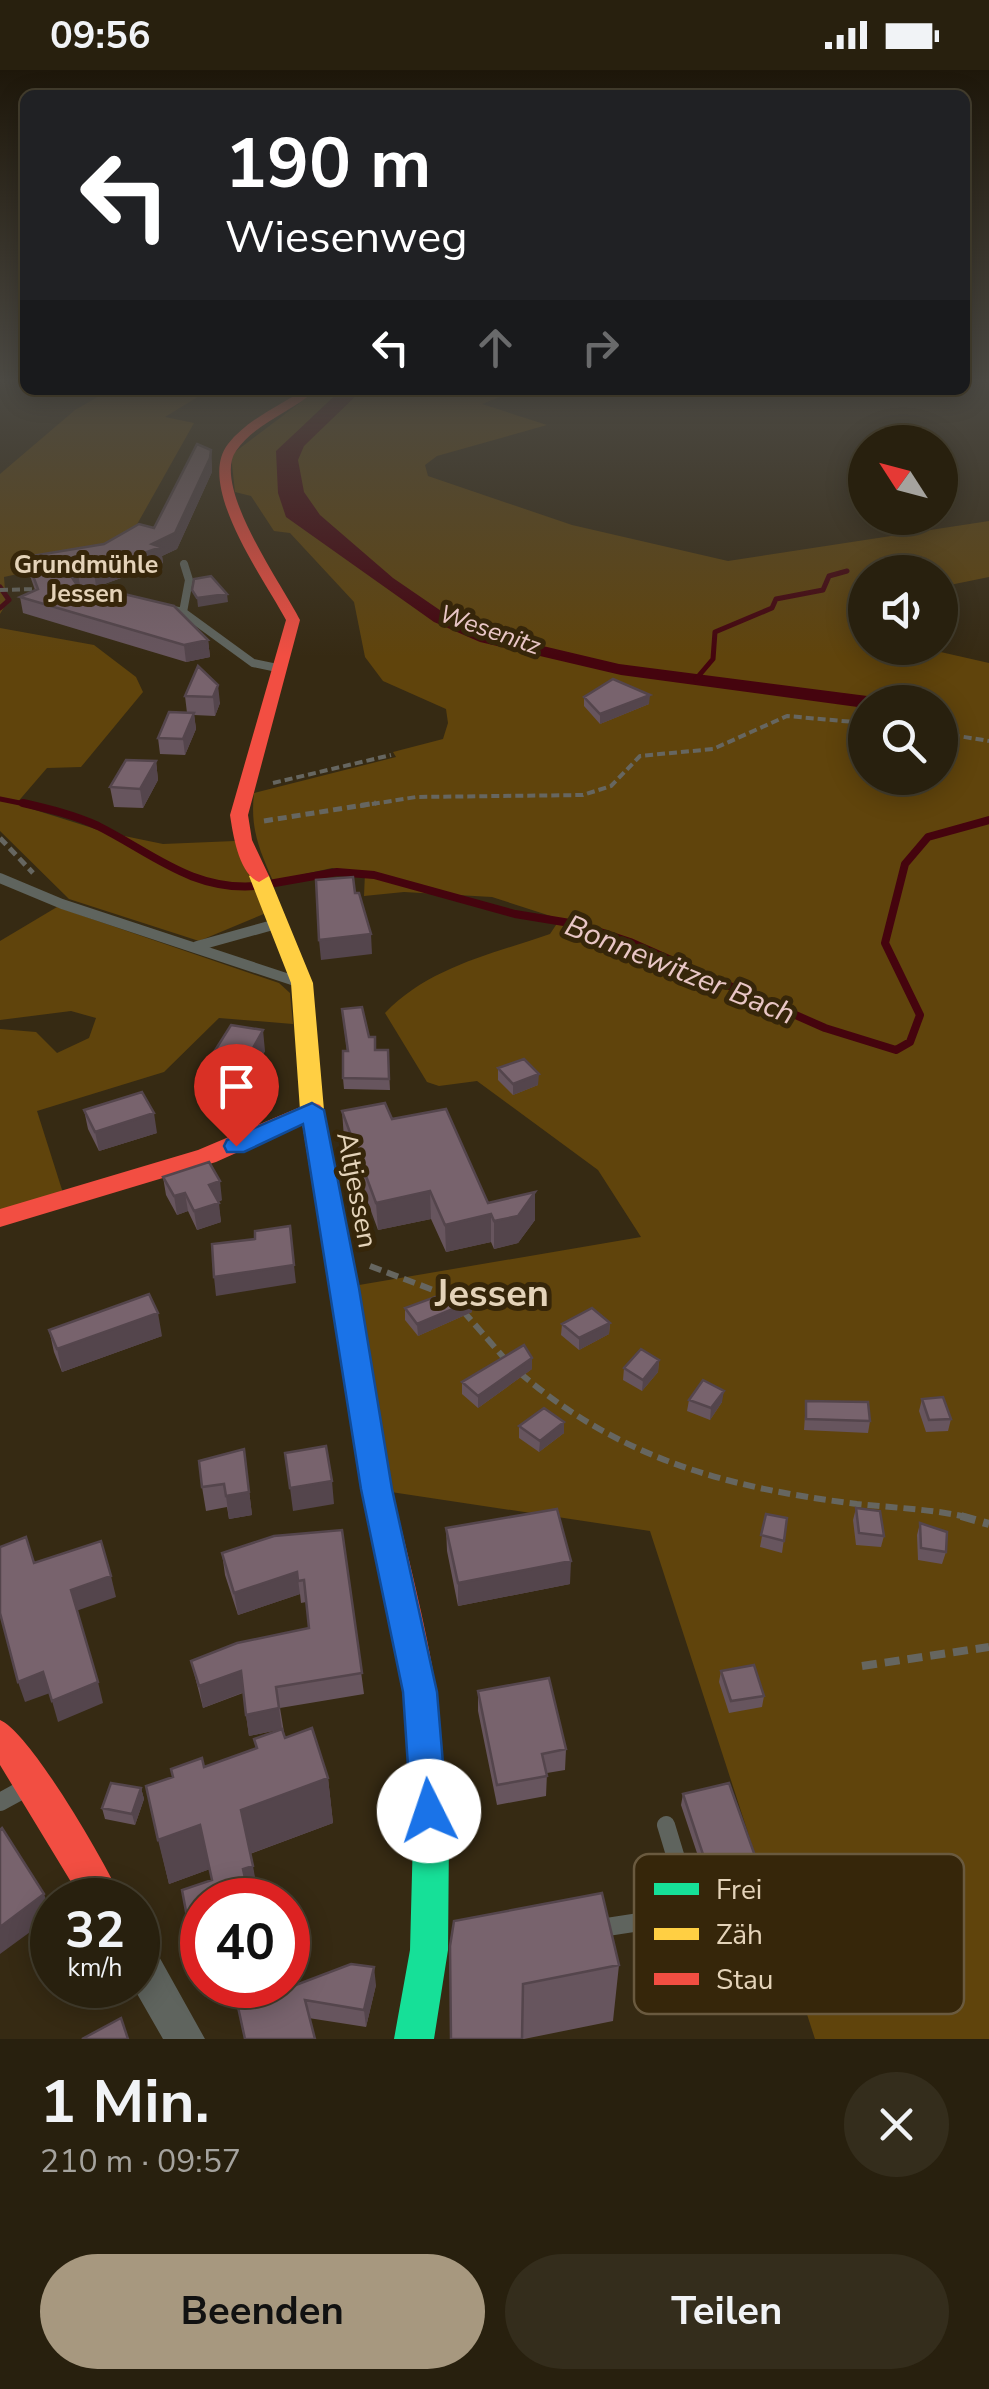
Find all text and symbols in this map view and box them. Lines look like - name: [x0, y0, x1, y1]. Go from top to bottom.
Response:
- text: 09:56: [50, 10, 151, 61]
- text: 190 m: [225, 116, 431, 212]
- icon: left: [60, 130, 190, 260]
- text: Wiesenweg: [225, 207, 468, 268]
- icon: left: [363, 320, 418, 375]
- icon: ahead: [468, 320, 523, 375]
- icon: right: [573, 320, 628, 375]
- north arrow: [848, 425, 958, 535]
- map controls: [848, 425, 958, 795]
- district label: Grundmühle Jessen: [14, 548, 158, 611]
- button: sound: [848, 555, 958, 665]
- water label: Wesenitz: [435, 597, 546, 663]
- button: search: [848, 685, 958, 795]
- water label: Bonnewitzer Bach: [559, 905, 801, 1035]
- pin: [194, 1044, 279, 1147]
- icon: arrive: [209, 1059, 264, 1114]
- street label: Altjessen: [327, 1129, 387, 1251]
- district label: Jessen: [434, 1268, 549, 1319]
- position arrow: [377, 1759, 481, 1863]
- legend: [634, 1854, 964, 2014]
- text: Frei: [716, 1871, 762, 1909]
- speed limit sign: 40: [180, 1878, 310, 2008]
- text: 32: [65, 1896, 125, 1965]
- text: Zäh: [716, 1916, 763, 1954]
- text: km/h: [67, 1951, 123, 1985]
- text: Stau: [716, 1961, 774, 1999]
- text: 1 Min.: [40, 2061, 210, 2143]
- button: close: [844, 2072, 949, 2177]
- text: 210 m · 09:57: [40, 2140, 241, 2183]
- button: Beenden: [40, 2254, 485, 2369]
- button: Teilen: [505, 2254, 949, 2369]

